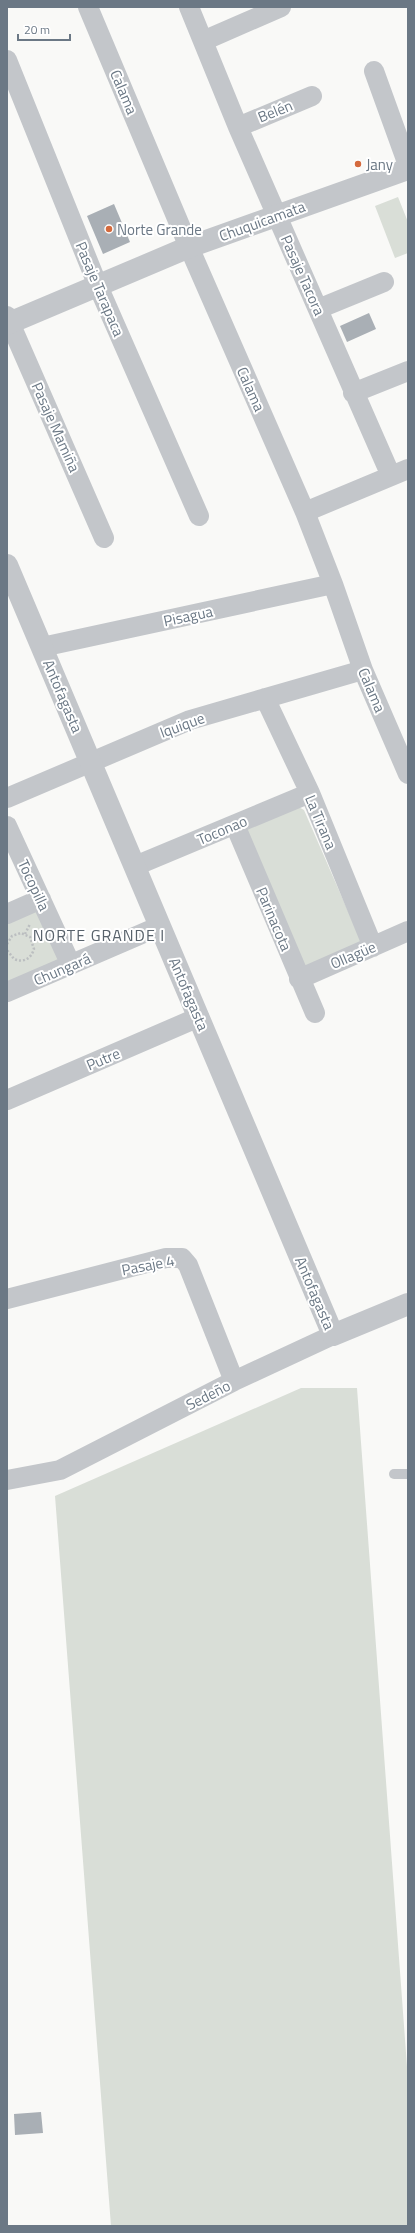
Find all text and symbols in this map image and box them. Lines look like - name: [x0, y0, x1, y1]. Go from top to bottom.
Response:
- scale bar: [18, 16, 70, 42]
- text: 20 m: [24, 20, 50, 39]
- street label: Calama: [104, 66, 144, 118]
- street label: Belén: [254, 94, 296, 128]
- place label: Jany: [366, 153, 393, 176]
- marker: Jany: [353, 159, 363, 169]
- street label: Chuquicamata: [216, 195, 309, 247]
- place label: Norte Grande: [117, 218, 202, 241]
- marker: Norte Grande: [104, 224, 114, 234]
- street label: Pasaje Tacora: [275, 231, 331, 319]
- street label: Pasaje Tarapaca: [70, 238, 131, 341]
- street label: Calama: [231, 363, 271, 415]
- street label: Pasaje Mamiña: [26, 378, 86, 476]
- street label: Pisagua: [161, 599, 215, 632]
- street label: Antofagasta: [37, 656, 89, 737]
- street label: Calama: [352, 664, 392, 716]
- street label: Iquique: [156, 706, 208, 744]
- street label: La Tirana: [299, 791, 343, 853]
- street label: Toconao: [193, 809, 251, 851]
- street label: Tocopilla: [12, 855, 56, 915]
- street label: Parinacota: [250, 883, 298, 955]
- district label: NORTE GRANDE I: [33, 923, 165, 947]
- street label: Ollagüe: [327, 935, 379, 975]
- street label: Chungará: [30, 946, 95, 991]
- street label: Antofagasta: [163, 954, 215, 1035]
- street label: Putre: [83, 1042, 123, 1076]
- street label: Pasaje 4: [120, 1249, 176, 1281]
- street label: Antofagasta: [289, 1253, 341, 1334]
- street label: Sedeño: [182, 1374, 234, 1416]

